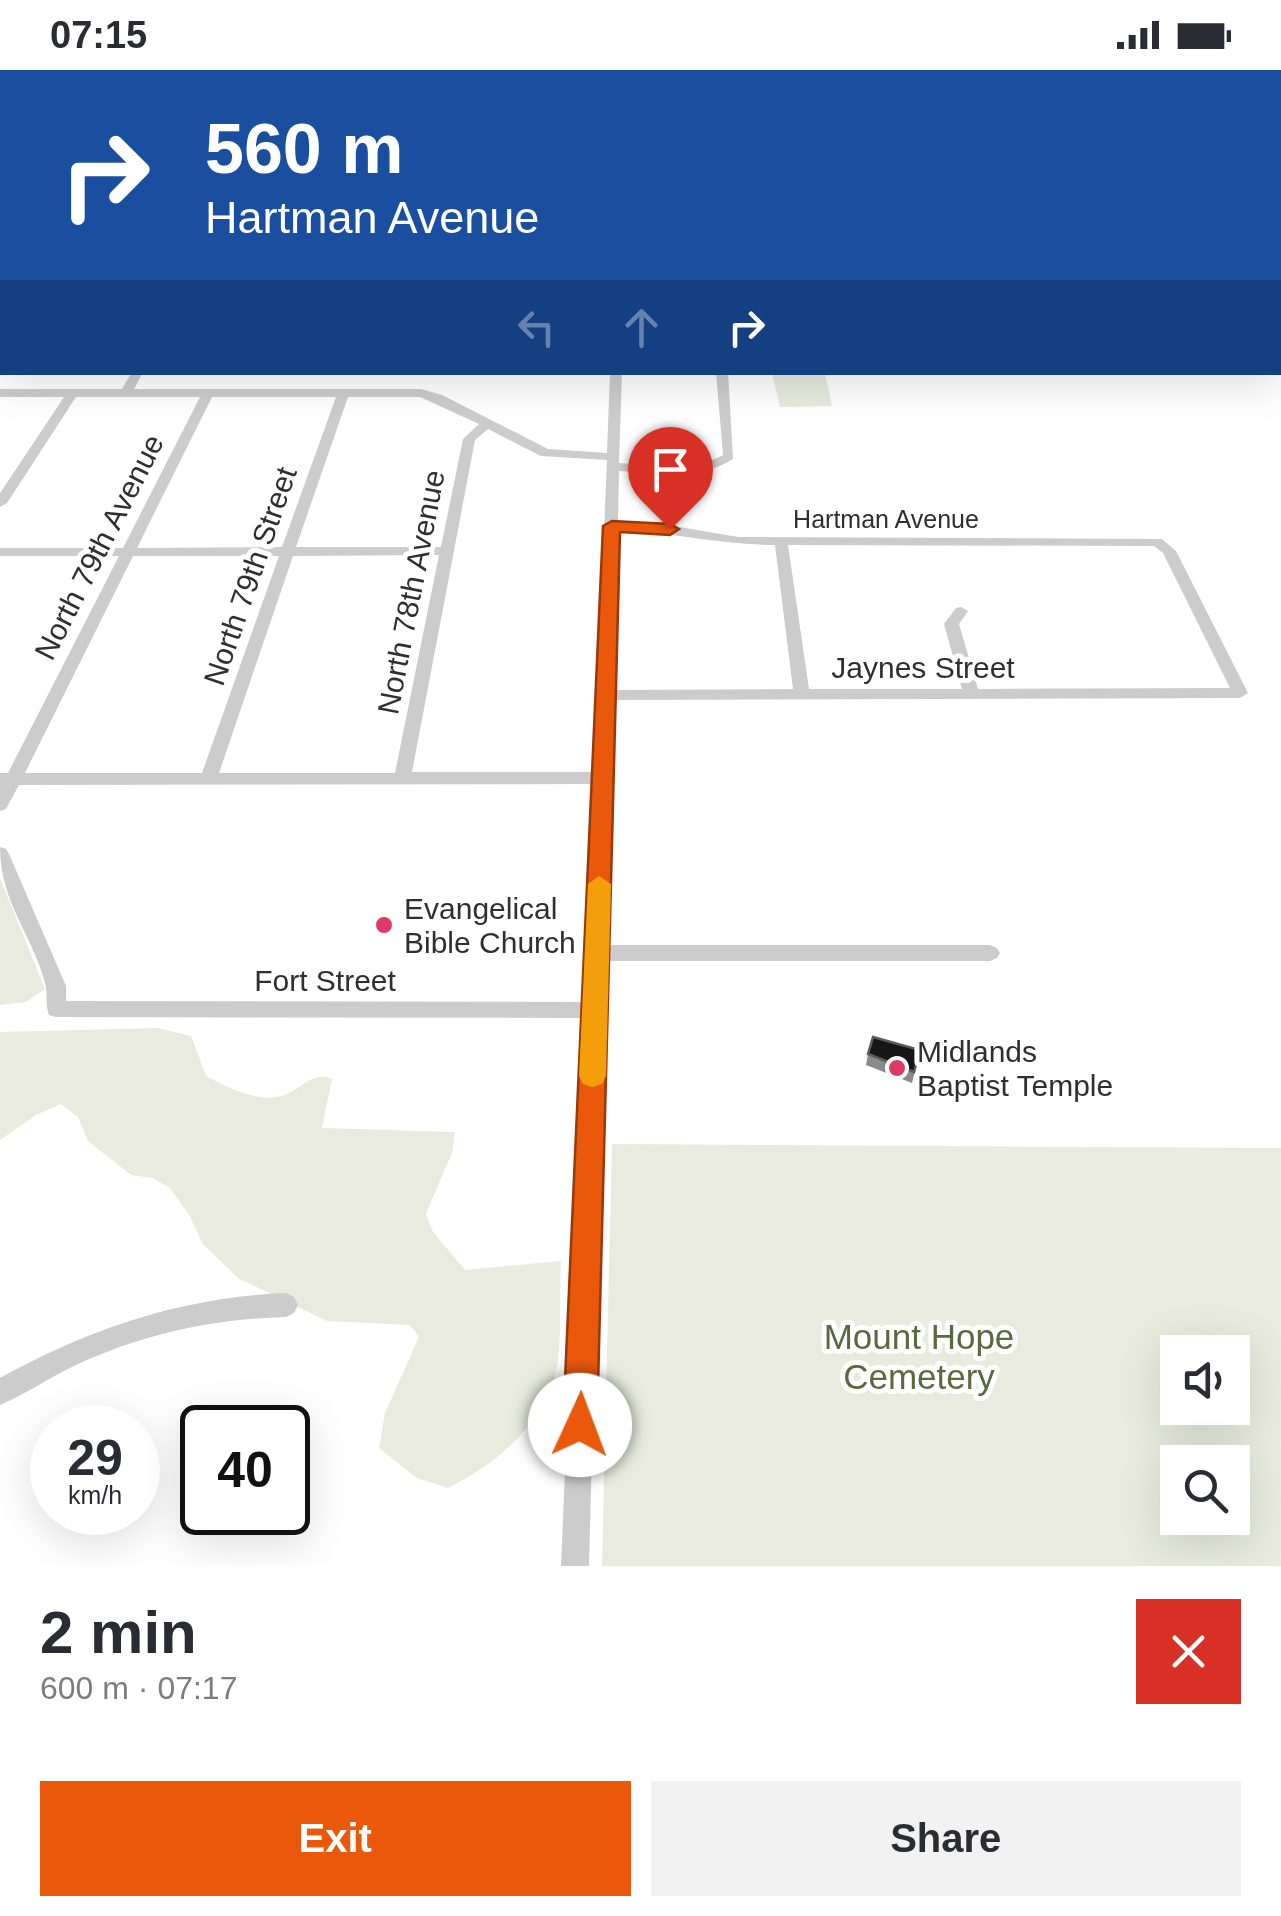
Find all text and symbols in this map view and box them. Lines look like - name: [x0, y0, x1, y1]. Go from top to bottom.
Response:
- text: 07:15: [50, 14, 147, 56]
- icon: right: [40, 110, 170, 240]
- text: 560 m: [205, 110, 403, 188]
- text: Hartman Avenue: [205, 192, 539, 243]
- icon: left: [509, 300, 564, 355]
- icon: ahead: [614, 300, 669, 355]
- icon: right: [719, 300, 774, 355]
- pin: [628, 427, 713, 530]
- street label: North 79th Avenue: [28, 429, 170, 665]
- icon: arrive: [643, 442, 698, 497]
- street label: North 79th Street: [197, 462, 303, 689]
- street label: North 78th Avenue: [371, 467, 451, 717]
- street label: Hartman Avenue: [793, 505, 979, 533]
- street label: Jaynes Street: [831, 651, 1015, 684]
- place label: Evangelical Bible Church: [404, 892, 576, 959]
- marker: Evangelical Bible Church: [373, 914, 395, 936]
- street label: Fort Street: [254, 964, 397, 997]
- place label: Midlands Baptist Temple: [917, 1035, 1113, 1102]
- marker: Midlands Baptist Temple: [886, 1057, 908, 1079]
- park label: Mount Hope Cemetery: [824, 1317, 1014, 1396]
- map controls: [1160, 1335, 1250, 1535]
- button: sound: [1160, 1335, 1250, 1425]
- position arrow: [528, 1373, 632, 1477]
- speed limit sign: 40: [180, 1405, 310, 1535]
- text: 29: [67, 1430, 123, 1486]
- button: search: [1160, 1445, 1250, 1535]
- text: km/h: [68, 1481, 122, 1509]
- text: 2 min: [40, 1599, 197, 1666]
- button: close: [1136, 1599, 1241, 1704]
- text: 600 m · 07:17: [40, 1670, 237, 1706]
- button: Exit: [40, 1781, 631, 1896]
- button: Share: [651, 1781, 1241, 1896]

